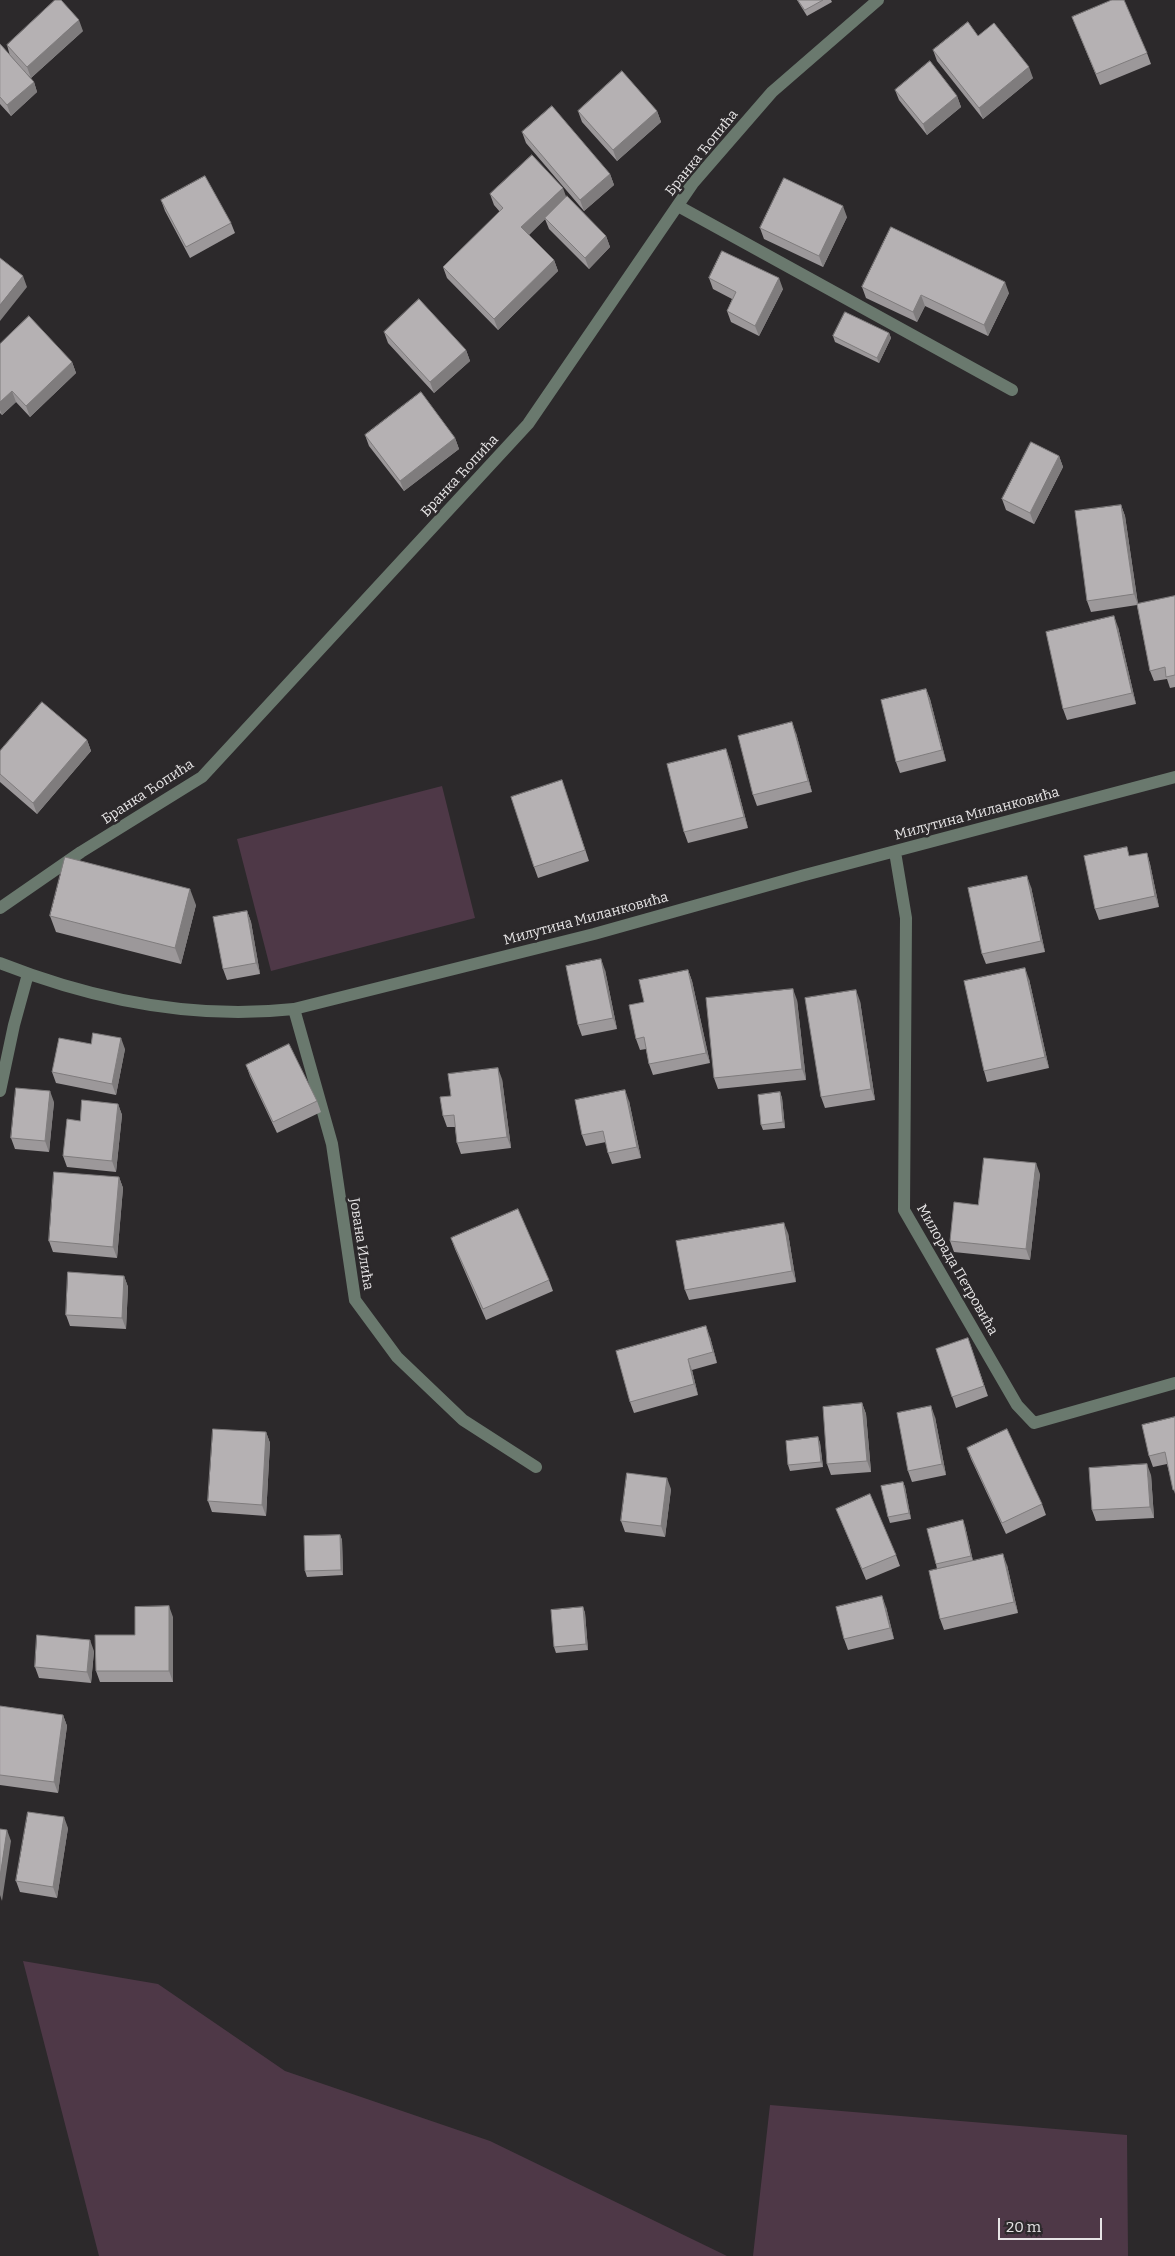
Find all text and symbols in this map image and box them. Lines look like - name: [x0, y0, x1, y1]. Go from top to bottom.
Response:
- street label: Бранка Ћопића: [662, 106, 742, 200]
- street label: Бранка Ћопића: [418, 431, 502, 521]
- street label: Бранка Ћопића: [99, 756, 197, 828]
- street label: Милутина Миланковића: [893, 784, 1061, 844]
- street label: Милутина Миланковића: [502, 889, 670, 949]
- street label: Јована Илића: [345, 1197, 377, 1291]
- street label: Милорада Петровића: [913, 1202, 1001, 1338]
- scale bar: [1000, 2208, 1104, 2240]
- text: 20 m: [1006, 2218, 1041, 2236]

